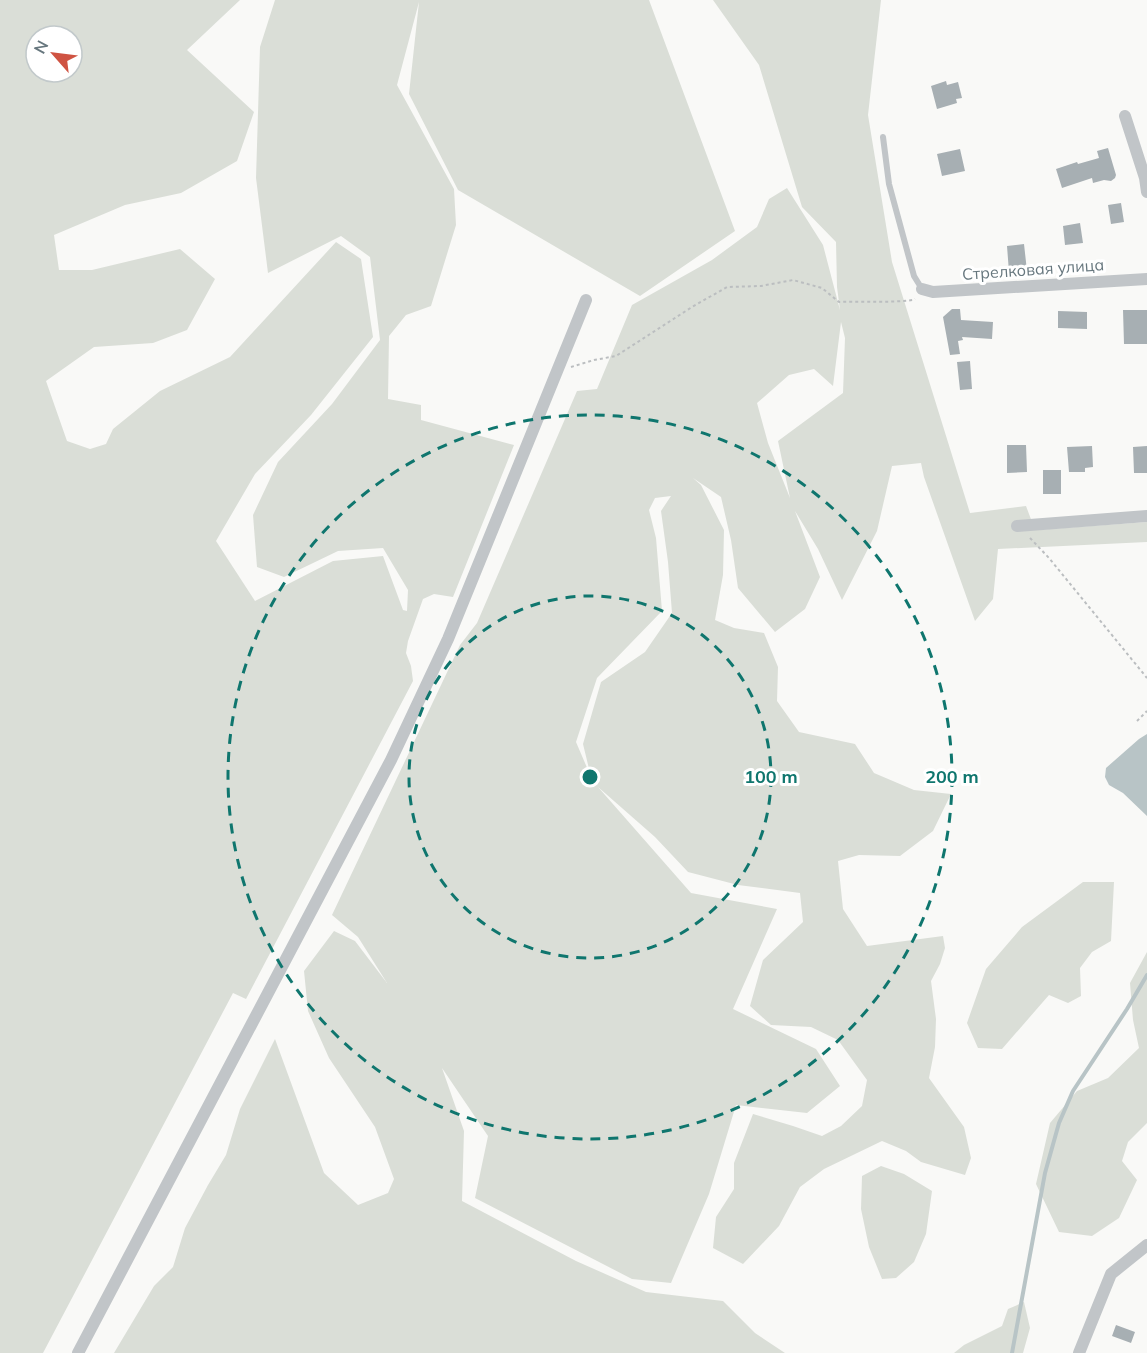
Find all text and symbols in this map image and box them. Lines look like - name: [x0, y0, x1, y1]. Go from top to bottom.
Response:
- north arrow: [24, 24, 84, 84]
- text: N: [29, 37, 52, 57]
- street label: Стрелковая улица: [961, 254, 1105, 284]
- text: 100 m: [744, 765, 798, 788]
- text: 200 m: [925, 765, 979, 788]
- centre of rings: [580, 767, 600, 787]

